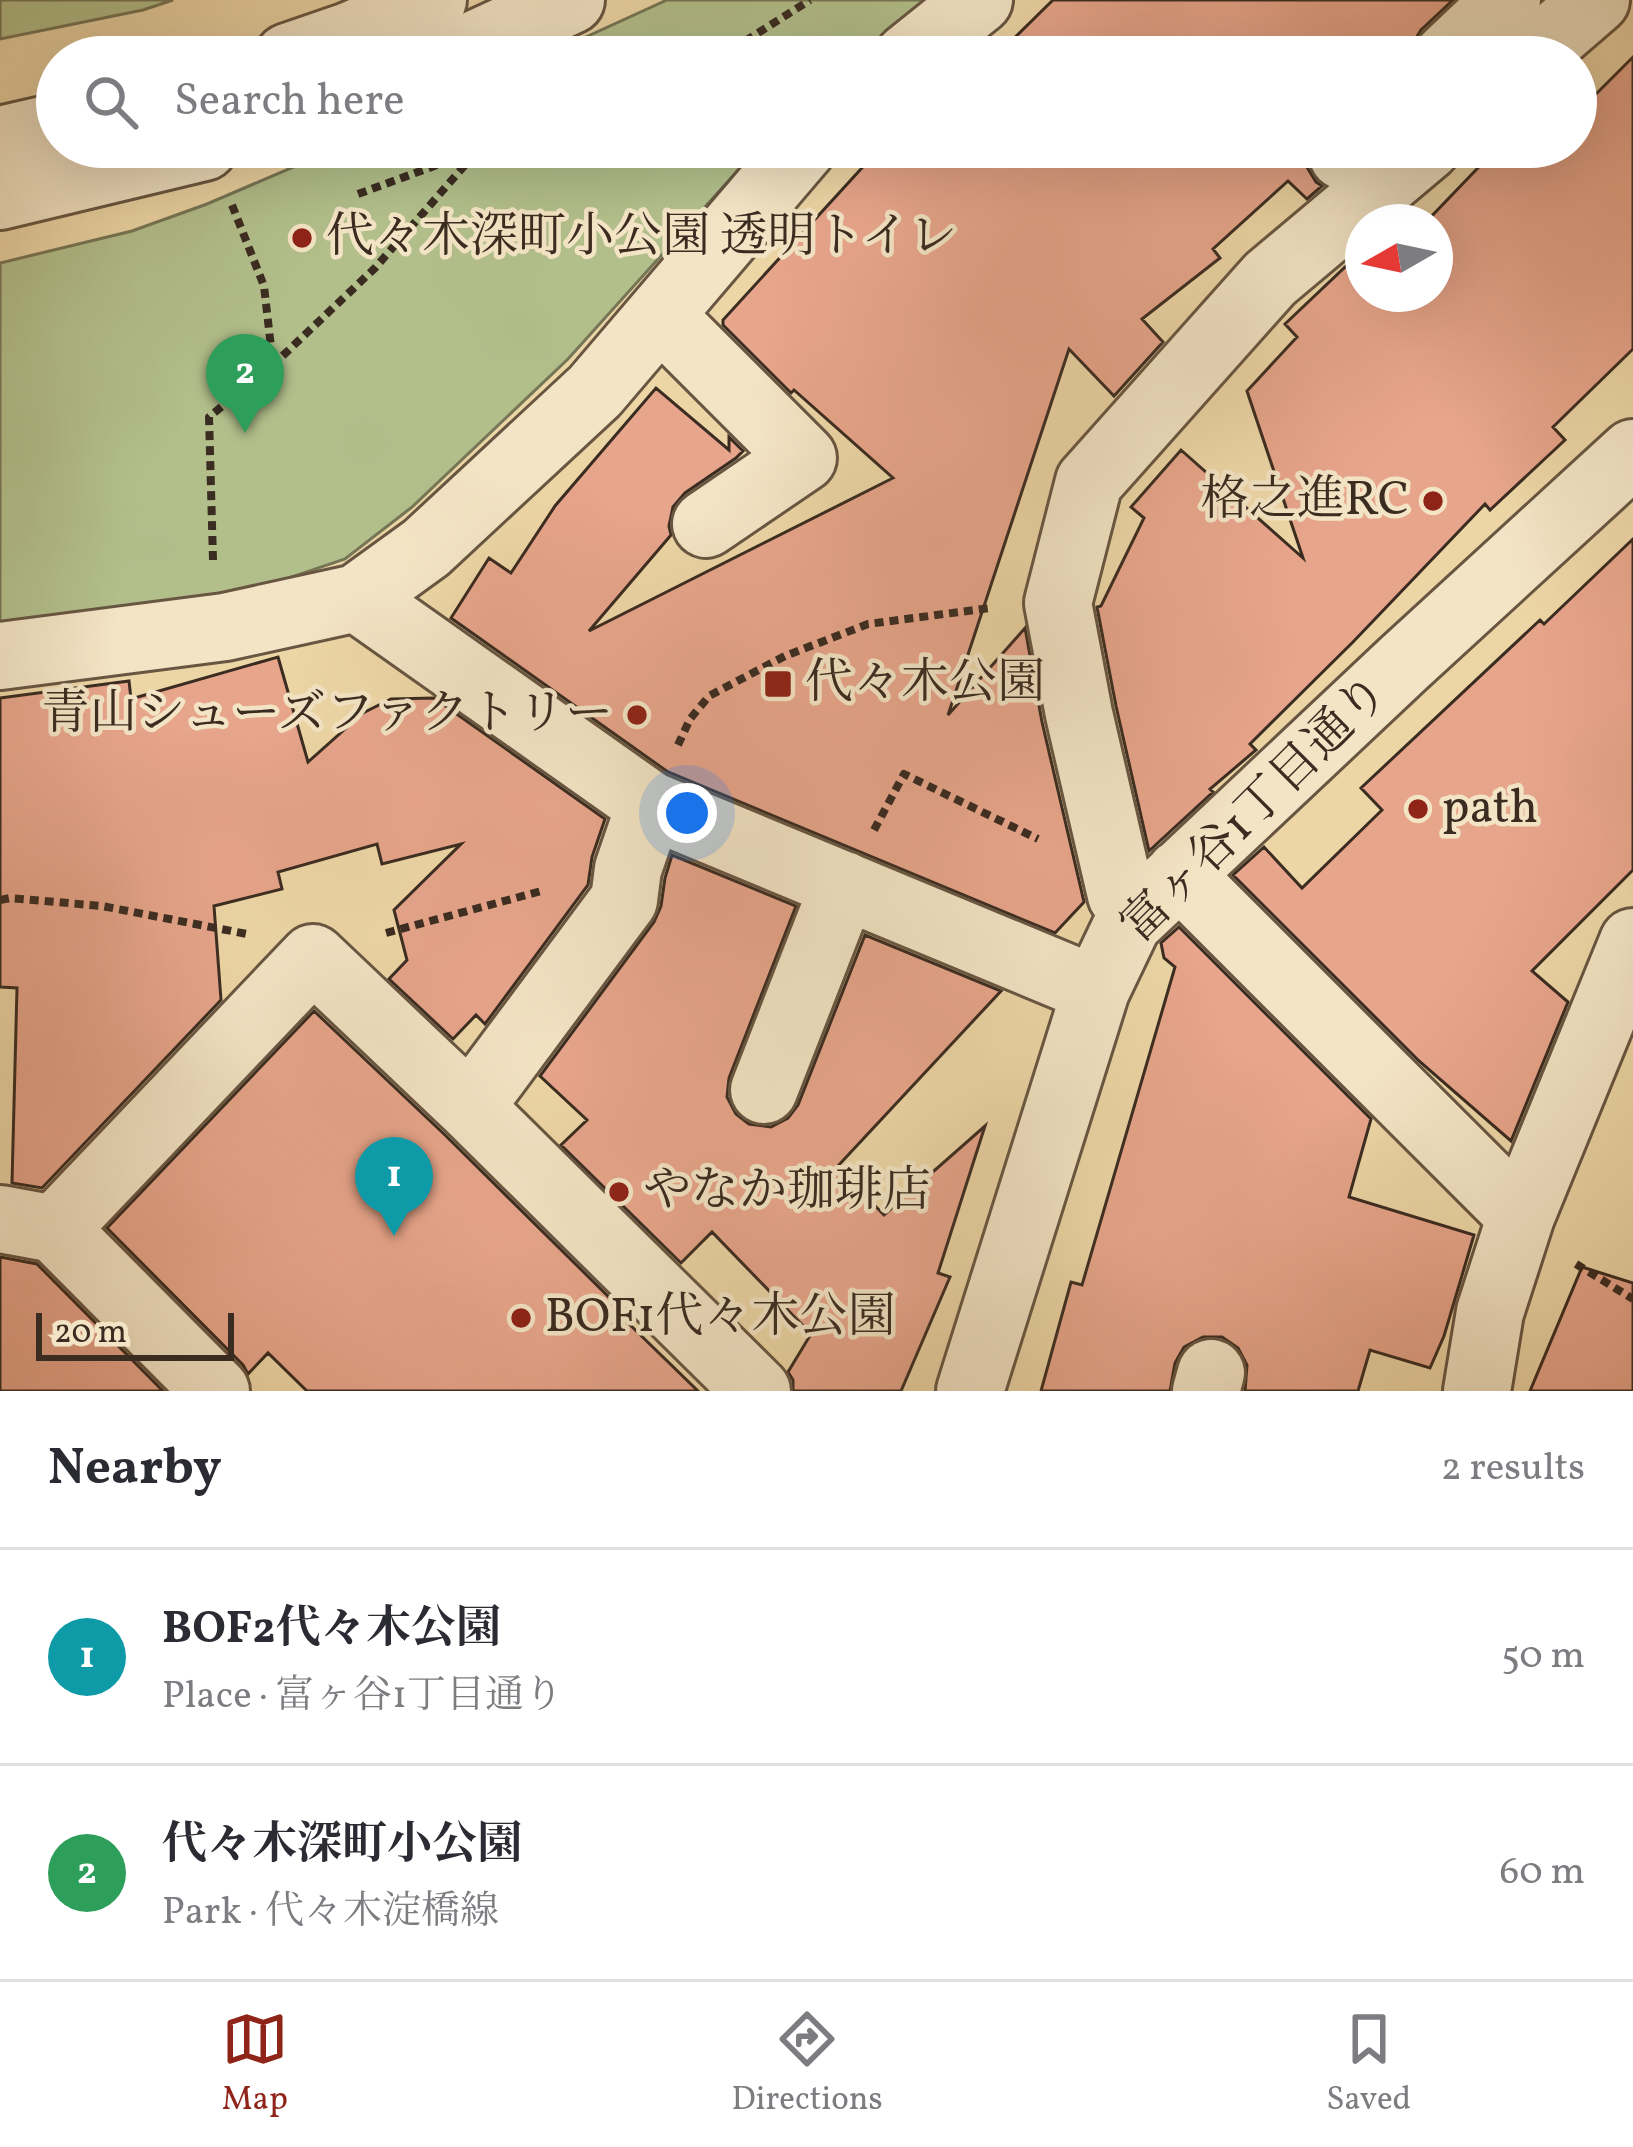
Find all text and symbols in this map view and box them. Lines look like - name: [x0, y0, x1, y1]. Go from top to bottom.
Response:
- search box: [36, 36, 1597, 168]
- icon: search: [78, 69, 144, 135]
- text: Search here: [174, 71, 405, 134]
- north arrow: [1345, 204, 1453, 312]
- place label: 代々木深町小公園 透明トイレ: [326, 205, 957, 272]
- marker: 代々木深町小公園 透明トイレ: [289, 225, 315, 251]
- pin: 2: [206, 334, 284, 433]
- place label: 格之進RC: [1201, 468, 1409, 535]
- marker: 格之進RC: [1420, 488, 1446, 514]
- place label: 代々木公園: [805, 651, 1045, 718]
- street label: 富ヶ谷1丁目通り: [1107, 661, 1405, 959]
- marker: 代々木公園: [762, 668, 794, 700]
- place label: 青山シューズファクトリー: [41, 682, 613, 749]
- marker: 青山シューズファクトリー: [624, 702, 650, 728]
- place label: path: [1442, 776, 1538, 843]
- your location: [657, 783, 717, 843]
- marker: path: [1405, 796, 1431, 822]
- pin: 1: [355, 1137, 433, 1236]
- place label: やなか珈琲店: [643, 1159, 931, 1226]
- marker: やなか珈琲店: [606, 1179, 632, 1205]
- place label: BOF1代々木公園: [545, 1285, 896, 1352]
- marker: BOF1代々木公園: [508, 1305, 534, 1331]
- scale bar: [36, 1307, 234, 1360]
- text: 20 m: [54, 1311, 127, 1357]
- text: Nearby: [48, 1434, 222, 1505]
- text: 2 results: [1441, 1442, 1585, 1496]
- text: BOF2代々木公園: [162, 1599, 501, 1662]
- text: 1: [79, 1630, 95, 1684]
- text: 50 m: [1501, 1630, 1585, 1684]
- text: Place · 富ヶ谷1丁目通り: [162, 1670, 563, 1724]
- text: 代々木深町小公園: [162, 1815, 522, 1878]
- text: 2: [77, 1846, 97, 1900]
- text: 60 m: [1500, 1846, 1585, 1900]
- text: Park · 代々木淀橋線: [162, 1886, 499, 1940]
- tab: Map: [222, 2006, 288, 2124]
- tab: Directions: [731, 2006, 883, 2124]
- tab: Saved: [1326, 2006, 1411, 2124]

